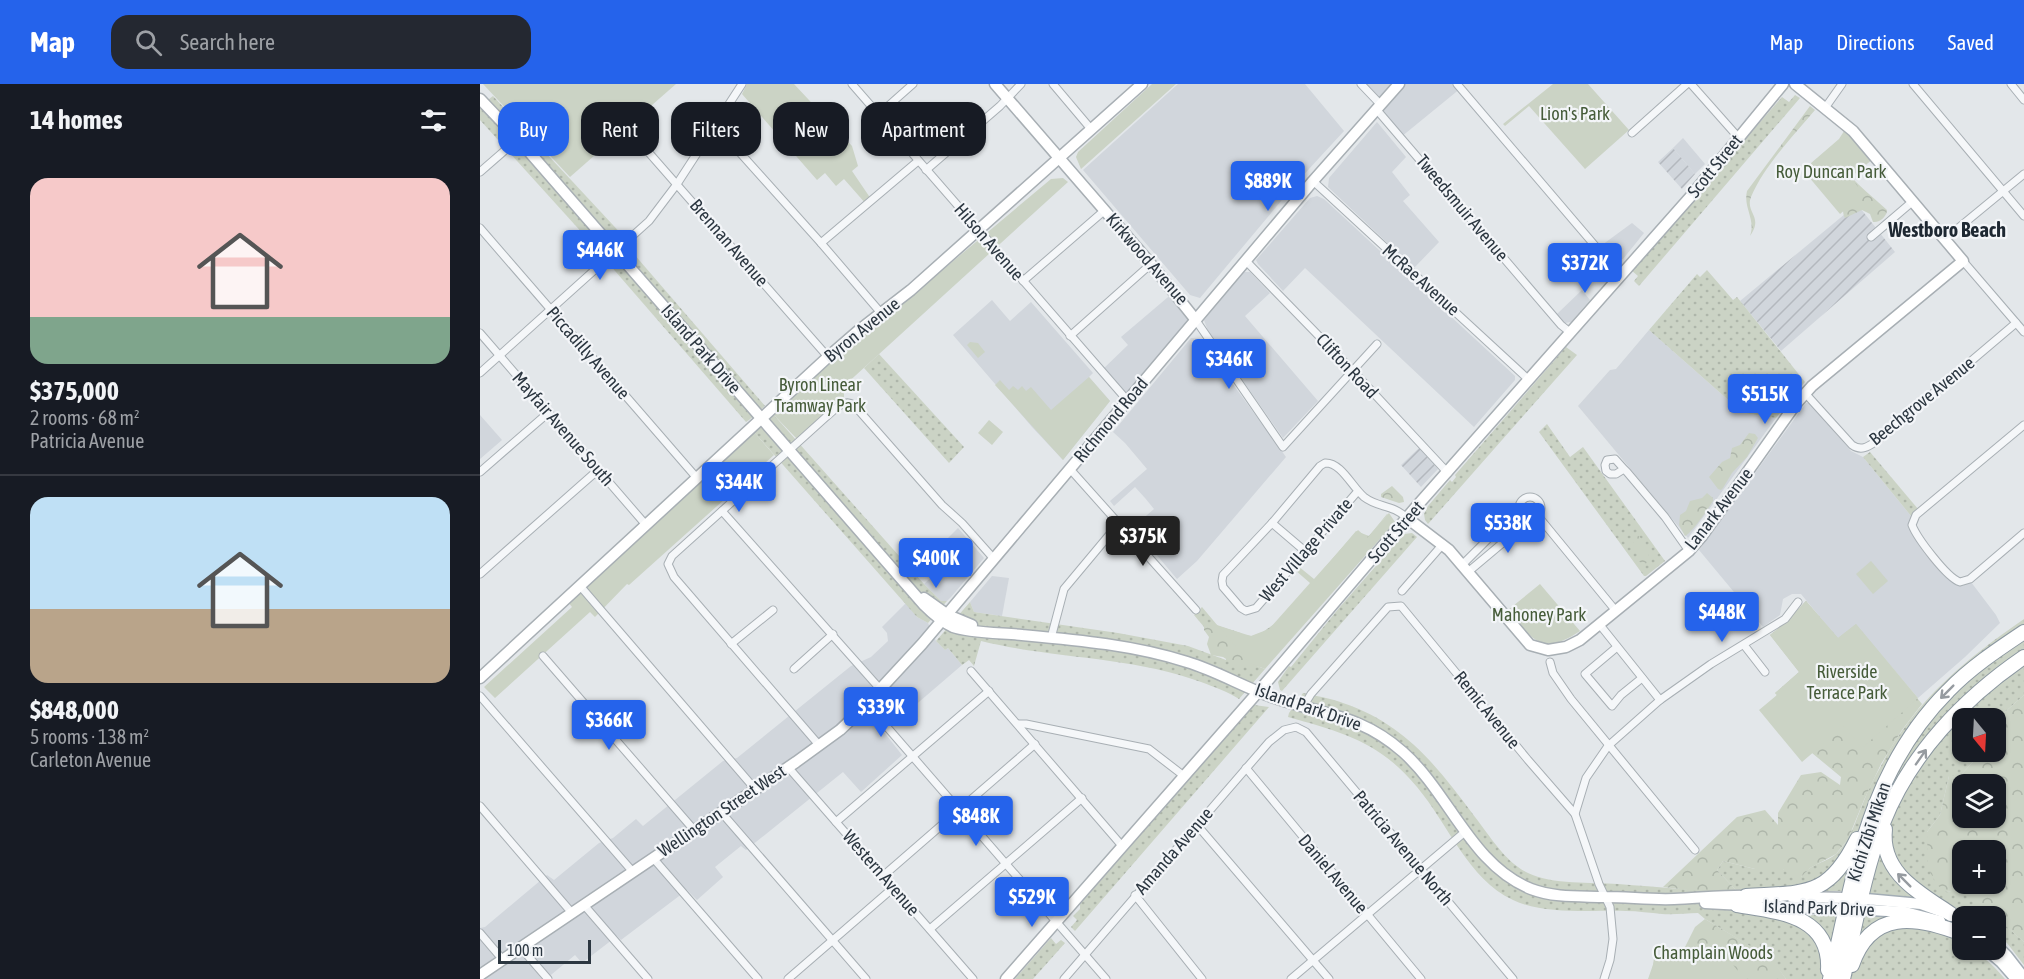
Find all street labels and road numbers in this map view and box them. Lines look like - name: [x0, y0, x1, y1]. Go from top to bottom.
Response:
- street label: Scott Street: [1683, 130, 1746, 201]
- street label: Tweedsmuir Avenue: [1412, 150, 1513, 265]
- street label: Brennan Avenue: [686, 195, 773, 291]
- street label: Hilson Avenue: [950, 199, 1029, 284]
- street label: Kirkwood Avenue: [1102, 209, 1193, 309]
- street label: McRae Avenue: [1378, 240, 1464, 320]
- street label: Byron Avenue: [820, 293, 904, 366]
- street label: Island Park Drive: [657, 300, 746, 398]
- street label: Piccadilly Avenue: [542, 302, 634, 403]
- street label: Clifton Road: [1312, 329, 1383, 402]
- street label: Beechgrove Avenue: [1865, 352, 1978, 449]
- street label: Mayfair Avenue South: [508, 367, 619, 490]
- street label: Richmond Road: [1069, 373, 1152, 466]
- street label: Lanark Avenue: [1680, 464, 1757, 554]
- street label: West Village Private: [1255, 493, 1356, 606]
- street label: Scott Street: [1363, 496, 1428, 567]
- street label: Remic Avenue: [1450, 667, 1525, 753]
- street label: Island Park Drive: [1252, 678, 1364, 735]
- street label: Wellington Street West: [654, 760, 790, 861]
- street label: Kichi Zībī Mīkan: [1843, 779, 1895, 884]
- street label: Patricia Avenue North: [1349, 786, 1458, 909]
- street label: Amanda Avenue: [1130, 803, 1217, 898]
- street label: Western Avenue: [839, 826, 924, 920]
- street label: Daniel Avenue: [1294, 830, 1372, 917]
- street label: Island Park Drive: [1763, 895, 1875, 920]

